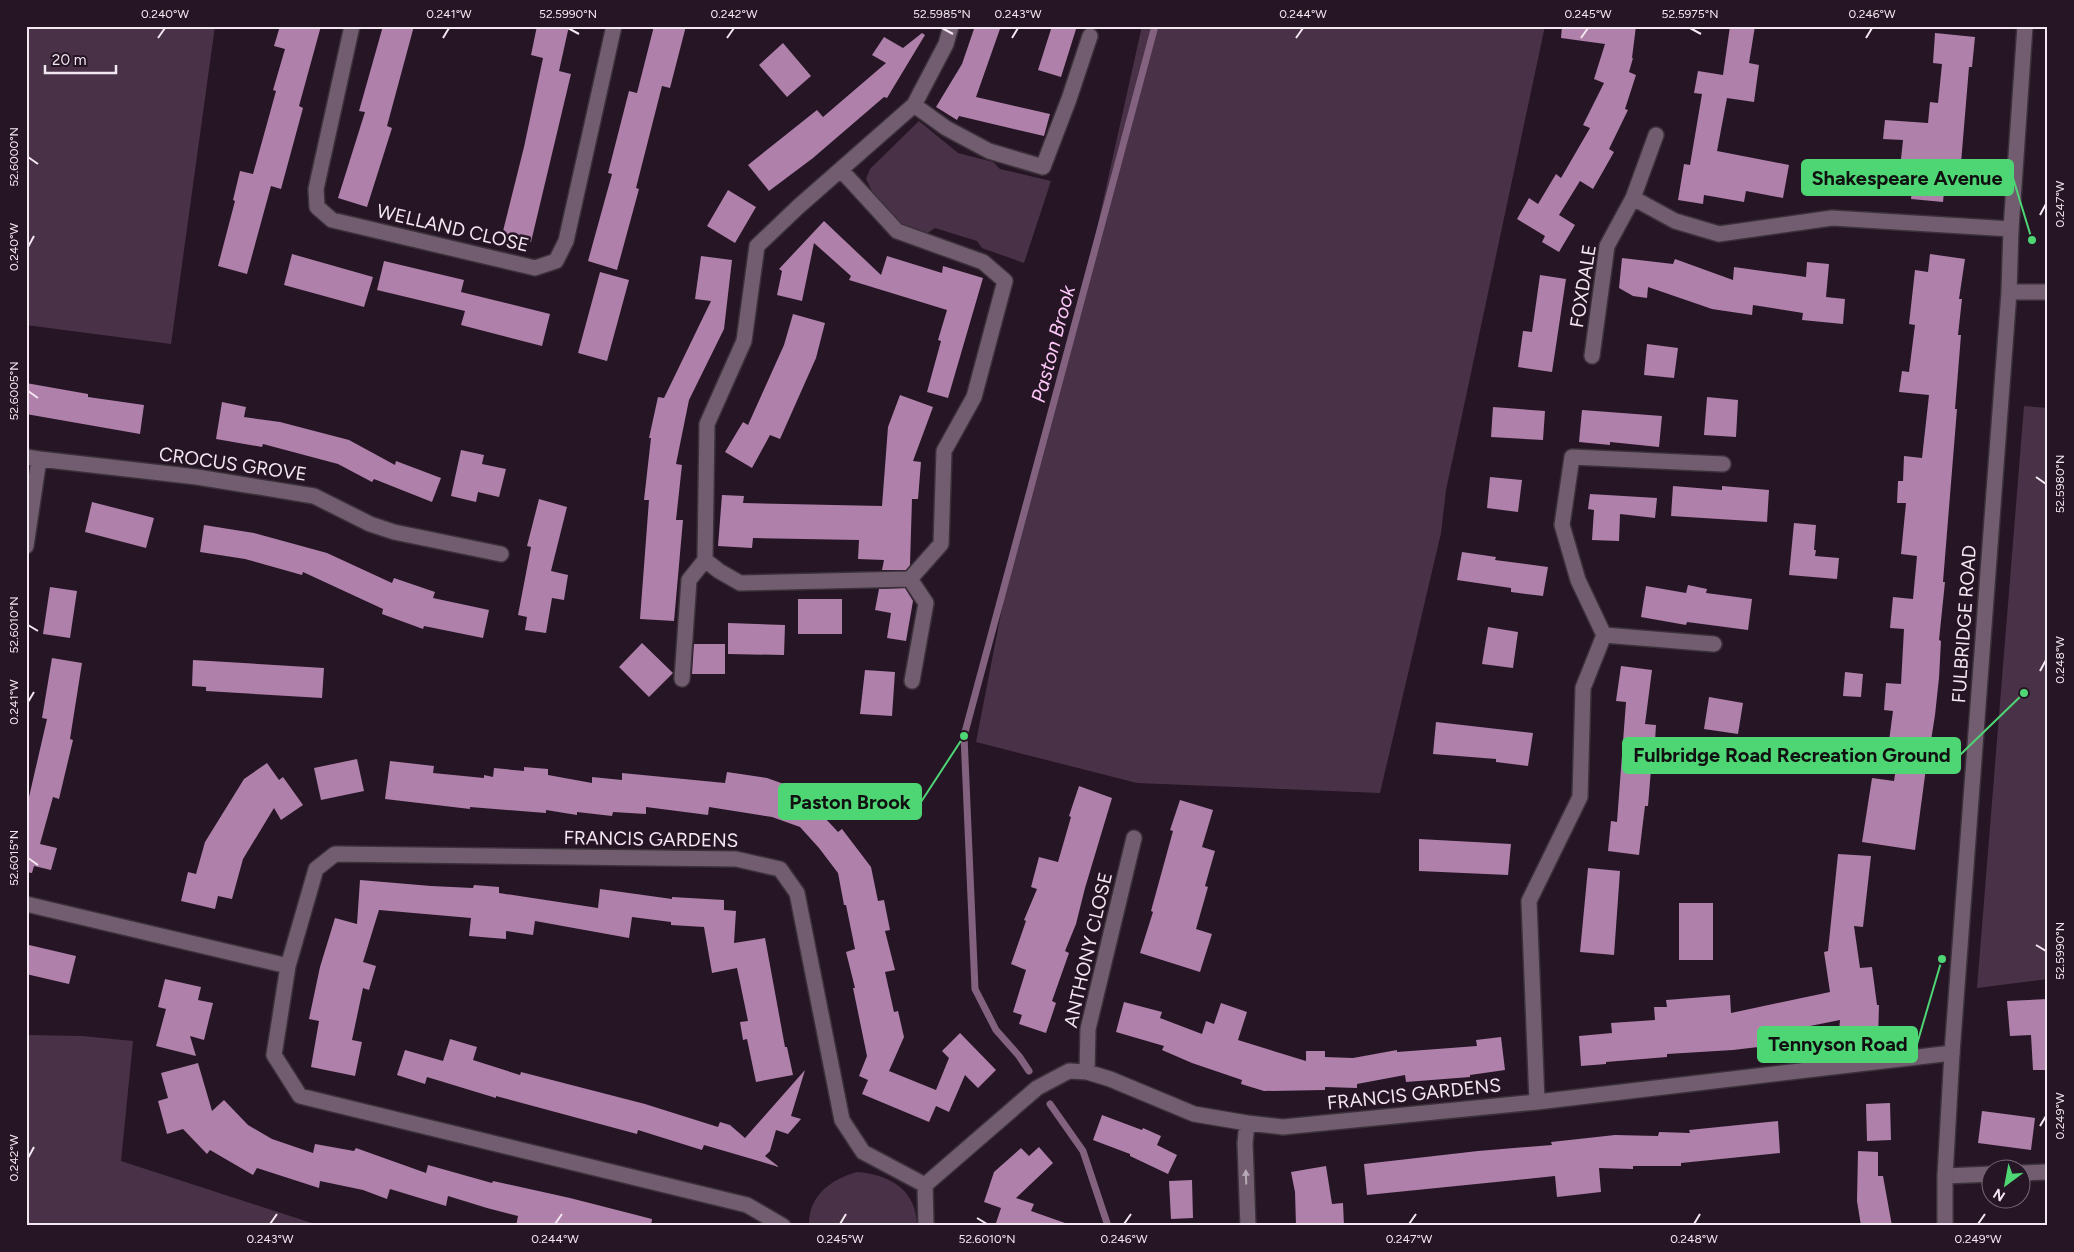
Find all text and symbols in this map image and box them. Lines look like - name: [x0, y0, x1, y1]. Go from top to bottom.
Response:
- text: 0.240°W: [141, 7, 189, 21]
- text: 0.241°W: [426, 7, 472, 21]
- text: 52.5990°N: [539, 7, 597, 21]
- text: 0.242°W: [710, 7, 758, 21]
- text: 52.5985°N: [913, 7, 971, 21]
- text: 0.243°W: [995, 7, 1042, 21]
- text: 0.244°W: [1279, 7, 1327, 21]
- text: 0.245°W: [1564, 7, 1612, 21]
- text: 52.5975°N: [1662, 7, 1718, 21]
- text: 0.246°W: [1848, 7, 1896, 21]
- scale bar: [45, 42, 116, 74]
- text: 20 m: [52, 51, 86, 69]
- text: 52.6000°N: [7, 127, 21, 187]
- callout: Shakespeare Avenue: [1802, 160, 2013, 195]
- text: Shakespeare Avenue: [1811, 166, 2003, 190]
- text: 0.247°W: [2053, 180, 2067, 227]
- street label: WELLAND CLOSE: [375, 199, 531, 257]
- text: 0.240°W: [7, 223, 21, 271]
- street label: FOXDALE: [1565, 243, 1601, 329]
- water label: Paston Brook: [1026, 282, 1080, 405]
- text: 52.6005°N: [7, 362, 21, 420]
- street label: CROCUS GROVE: [158, 442, 308, 486]
- text: 52.5980°N: [2053, 455, 2067, 513]
- street label: FULBRIDGE ROAD: [1947, 544, 1981, 704]
- text: 52.6010°N: [7, 597, 21, 653]
- text: 0.248°W: [2053, 636, 2067, 684]
- text: 0.241°W: [7, 679, 21, 725]
- callout: Fulbridge Road Recreation Ground: [1623, 738, 1960, 773]
- text: Fulbridge Road Recreation Ground: [1633, 743, 1951, 767]
- callout: Paston Brook: [779, 784, 921, 819]
- text: Paston Brook: [789, 790, 911, 814]
- street label: FRANCIS GARDENS: [563, 826, 739, 852]
- text: 52.6015°N: [7, 830, 21, 886]
- street label: ANTHONY CLOSE: [1059, 870, 1117, 1030]
- text: 52.5990°N: [2053, 922, 2067, 980]
- callout: Tennyson Road: [1758, 1027, 1917, 1062]
- text: Tennyson Road: [1768, 1032, 1908, 1056]
- street label: FRANCIS GARDENS: [1326, 1073, 1502, 1115]
- text: 0.249°W: [2053, 1092, 2067, 1140]
- text: 0.242°W: [7, 1134, 21, 1182]
- north arrow: [1982, 1160, 2032, 1210]
- one-way arrow: [1241, 1169, 1249, 1185]
- text: N: [1990, 1185, 2008, 1205]
- text: 0.243°W: [247, 1232, 294, 1246]
- text: 0.244°W: [531, 1232, 579, 1246]
- text: 0.245°W: [816, 1232, 864, 1246]
- text: 52.6010°N: [959, 1232, 1015, 1246]
- text: 0.246°W: [1100, 1232, 1148, 1246]
- text: 0.247°W: [1386, 1232, 1433, 1246]
- text: 0.248°W: [1670, 1232, 1718, 1246]
- text: 0.249°W: [1954, 1232, 2002, 1246]

